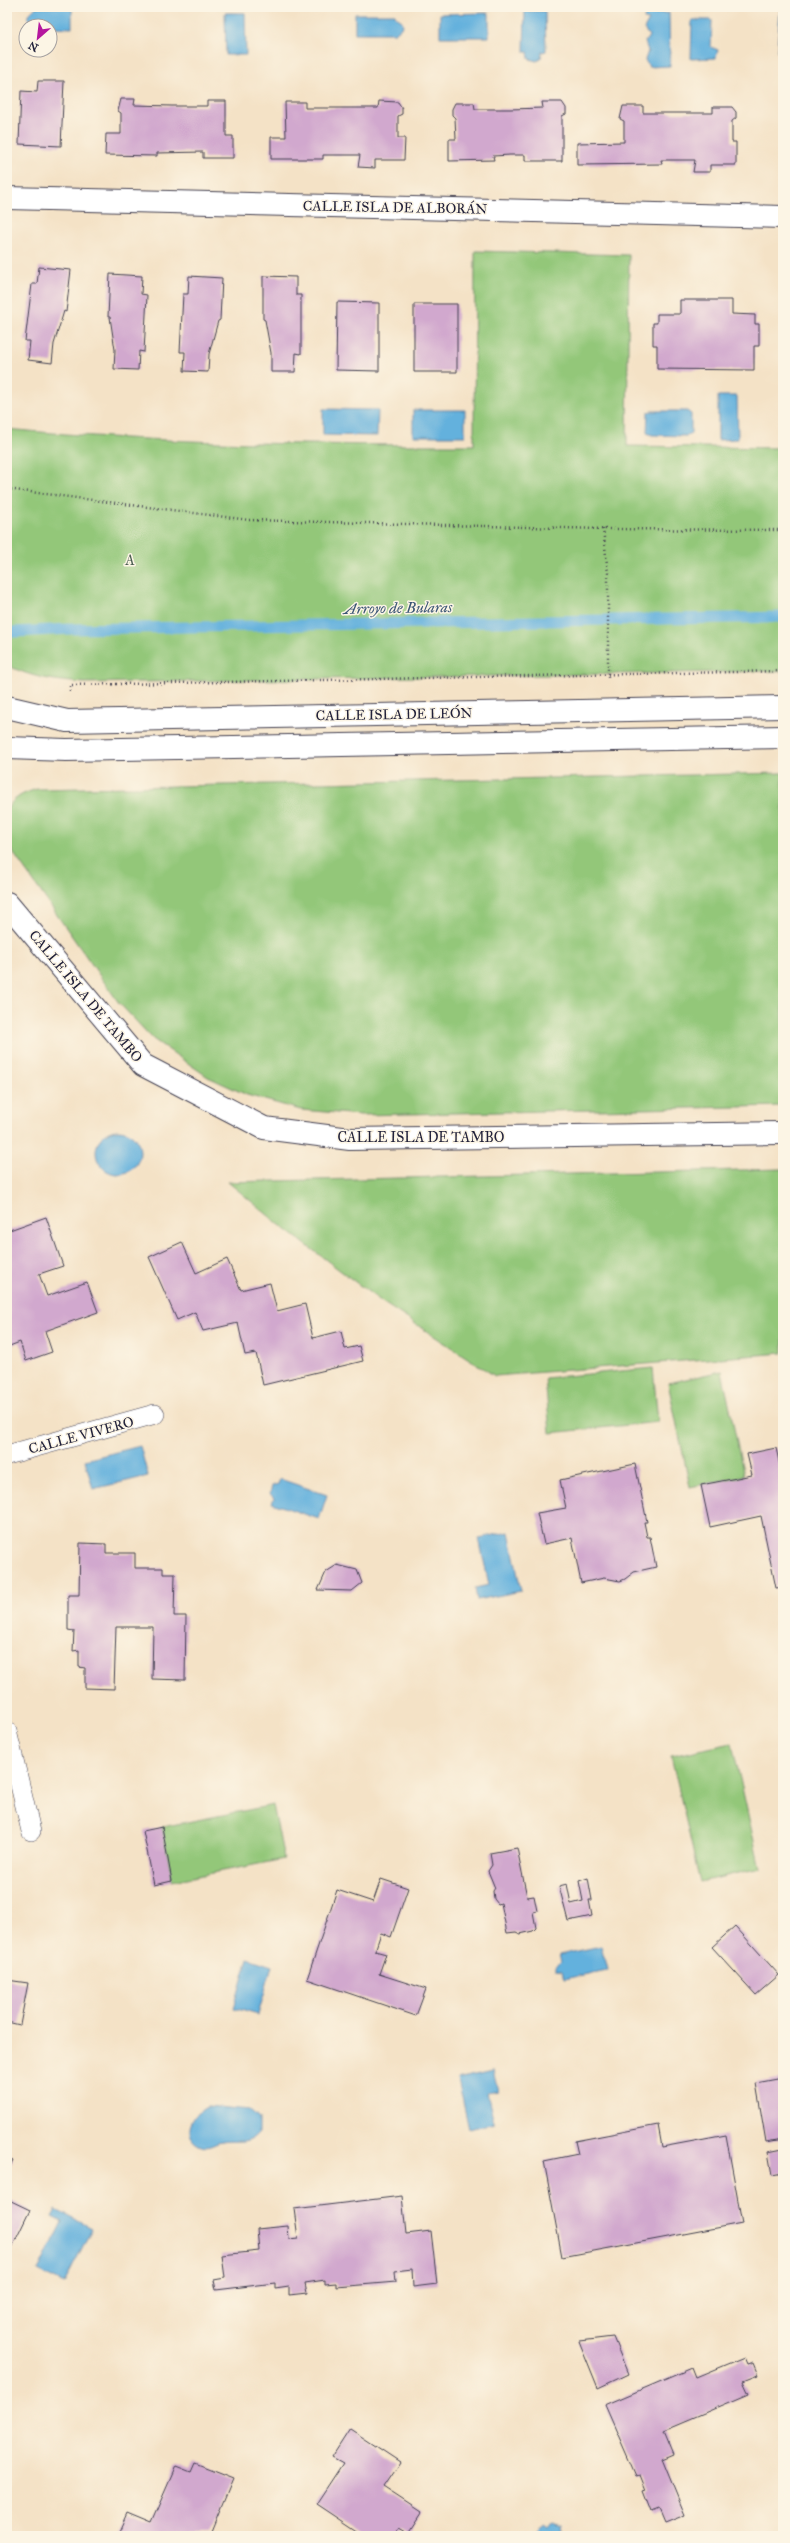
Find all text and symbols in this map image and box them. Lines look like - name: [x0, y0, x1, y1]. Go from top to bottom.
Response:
- north arrow: [18, 18, 58, 58]
- text: N: [26, 38, 41, 54]
- street label: CALLE ISLA DE ALBORÁN: [303, 195, 488, 218]
- park label: A: [124, 552, 135, 569]
- water label: Arroyo de Bularas: [342, 598, 453, 618]
- street label: CALLE ISLA DE LEÓN: [316, 703, 473, 724]
- street label: CALLE ISLA DE TAMBO: [25, 927, 146, 1066]
- street label: CALLE ISLA DE TAMBO: [338, 1129, 505, 1146]
- street label: CALLE VIVERO: [27, 1413, 136, 1458]

